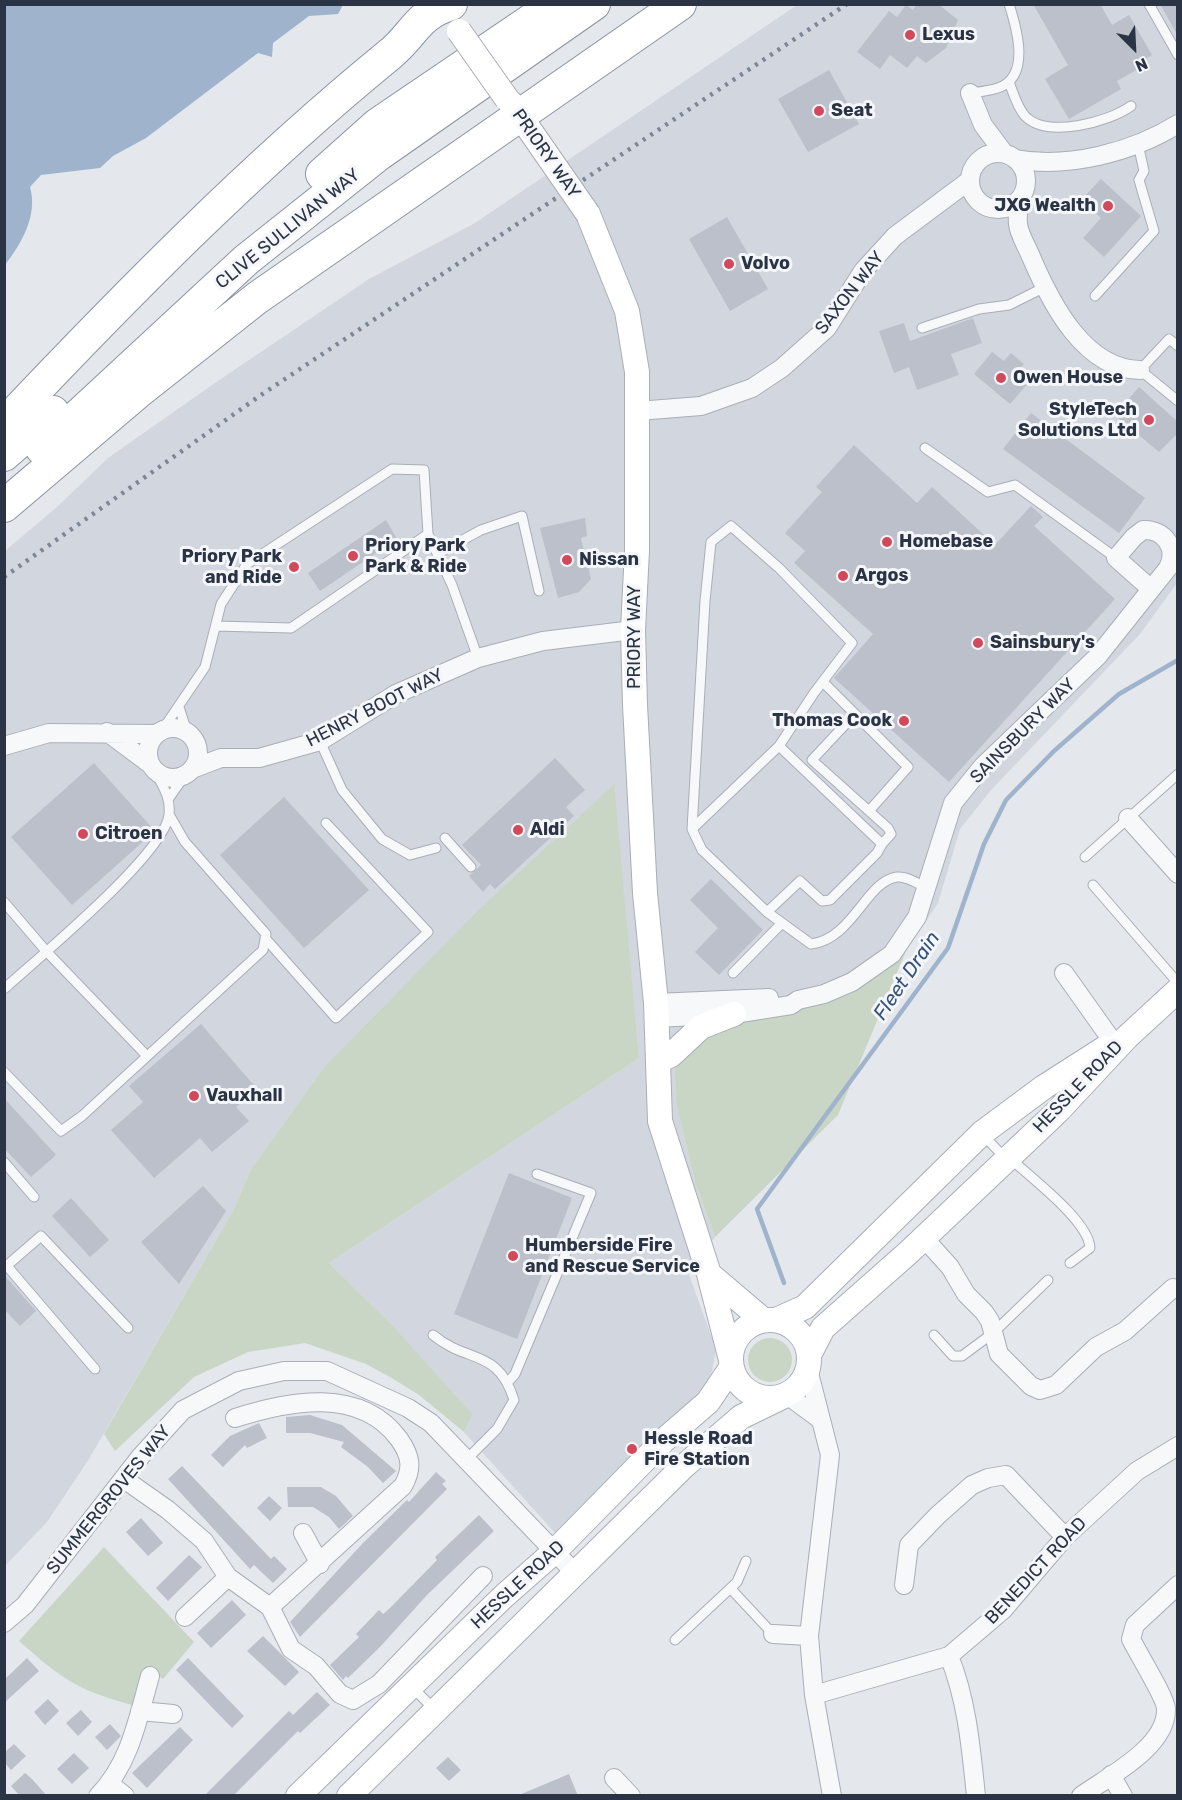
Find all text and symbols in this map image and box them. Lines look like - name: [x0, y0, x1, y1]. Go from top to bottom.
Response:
- north arrow: [1104, 18, 1164, 78]
- place label: Lexus: [922, 24, 975, 46]
- marker: Lexus: [903, 28, 917, 42]
- text: N: [1132, 54, 1151, 76]
- place label: Seat: [831, 100, 873, 122]
- marker: Seat: [812, 104, 826, 118]
- street label: PRIORY WAY: [507, 105, 585, 203]
- street label: CLIVE SULLIVAN WAY: [212, 164, 364, 294]
- place label: JXG Wealth: [994, 195, 1096, 217]
- marker: JXG Wealth: [1101, 199, 1115, 213]
- street label: SAXON WAY: [811, 247, 889, 339]
- place label: Volvo: [741, 253, 790, 275]
- marker: Volvo: [722, 257, 736, 271]
- place label: Owen House: [1013, 367, 1123, 389]
- marker: Owen House: [994, 371, 1008, 385]
- place label: StyleTech Solutions Ltd: [1018, 399, 1137, 442]
- marker: StyleTech Solutions Ltd: [1142, 413, 1156, 427]
- place label: Homebase: [899, 531, 993, 553]
- place label: Priory Park Park & Ride: [365, 535, 467, 578]
- marker: Homebase: [880, 535, 894, 549]
- place label: Priory Park and Ride: [181, 546, 282, 588]
- marker: Priory Park Park & Ride: [346, 549, 360, 563]
- place label: Nissan: [579, 549, 639, 571]
- marker: Nissan: [560, 553, 574, 567]
- marker: Priory Park and Ride: [287, 560, 301, 574]
- place label: Argos: [855, 565, 908, 587]
- marker: Argos: [836, 569, 850, 583]
- street label: PRIORY WAY: [624, 585, 646, 689]
- place label: Sainsbury's: [990, 632, 1095, 654]
- marker: Sainsbury's: [971, 636, 985, 650]
- street label: HENRY BOOT WAY: [303, 664, 447, 752]
- street label: SAINSBURY WAY: [966, 674, 1080, 788]
- place label: Thomas Cook: [772, 710, 892, 732]
- marker: Thomas Cook: [897, 714, 911, 728]
- place label: Aldi: [530, 819, 565, 841]
- place label: Citroen: [95, 823, 163, 845]
- marker: Aldi: [511, 823, 525, 837]
- marker: Citroen: [76, 827, 90, 841]
- water label: Fleet Drain: [869, 927, 945, 1025]
- street label: HESSLE ROAD: [1029, 1036, 1127, 1138]
- place label: Vauxhall: [206, 1085, 283, 1107]
- marker: Vauxhall: [187, 1089, 201, 1103]
- place label: Humberside Fire and Rescue Service: [525, 1235, 700, 1278]
- marker: Humberside Fire and Rescue Service: [506, 1249, 520, 1263]
- street label: SUMMERGROVES WAY: [42, 1421, 176, 1579]
- place label: Hessle Road Fire Station: [644, 1428, 753, 1470]
- marker: Hessle Road Fire Station: [625, 1442, 639, 1456]
- street label: BENEDICT ROAD: [981, 1513, 1091, 1629]
- street label: HESSLE ROAD: [467, 1536, 569, 1634]

